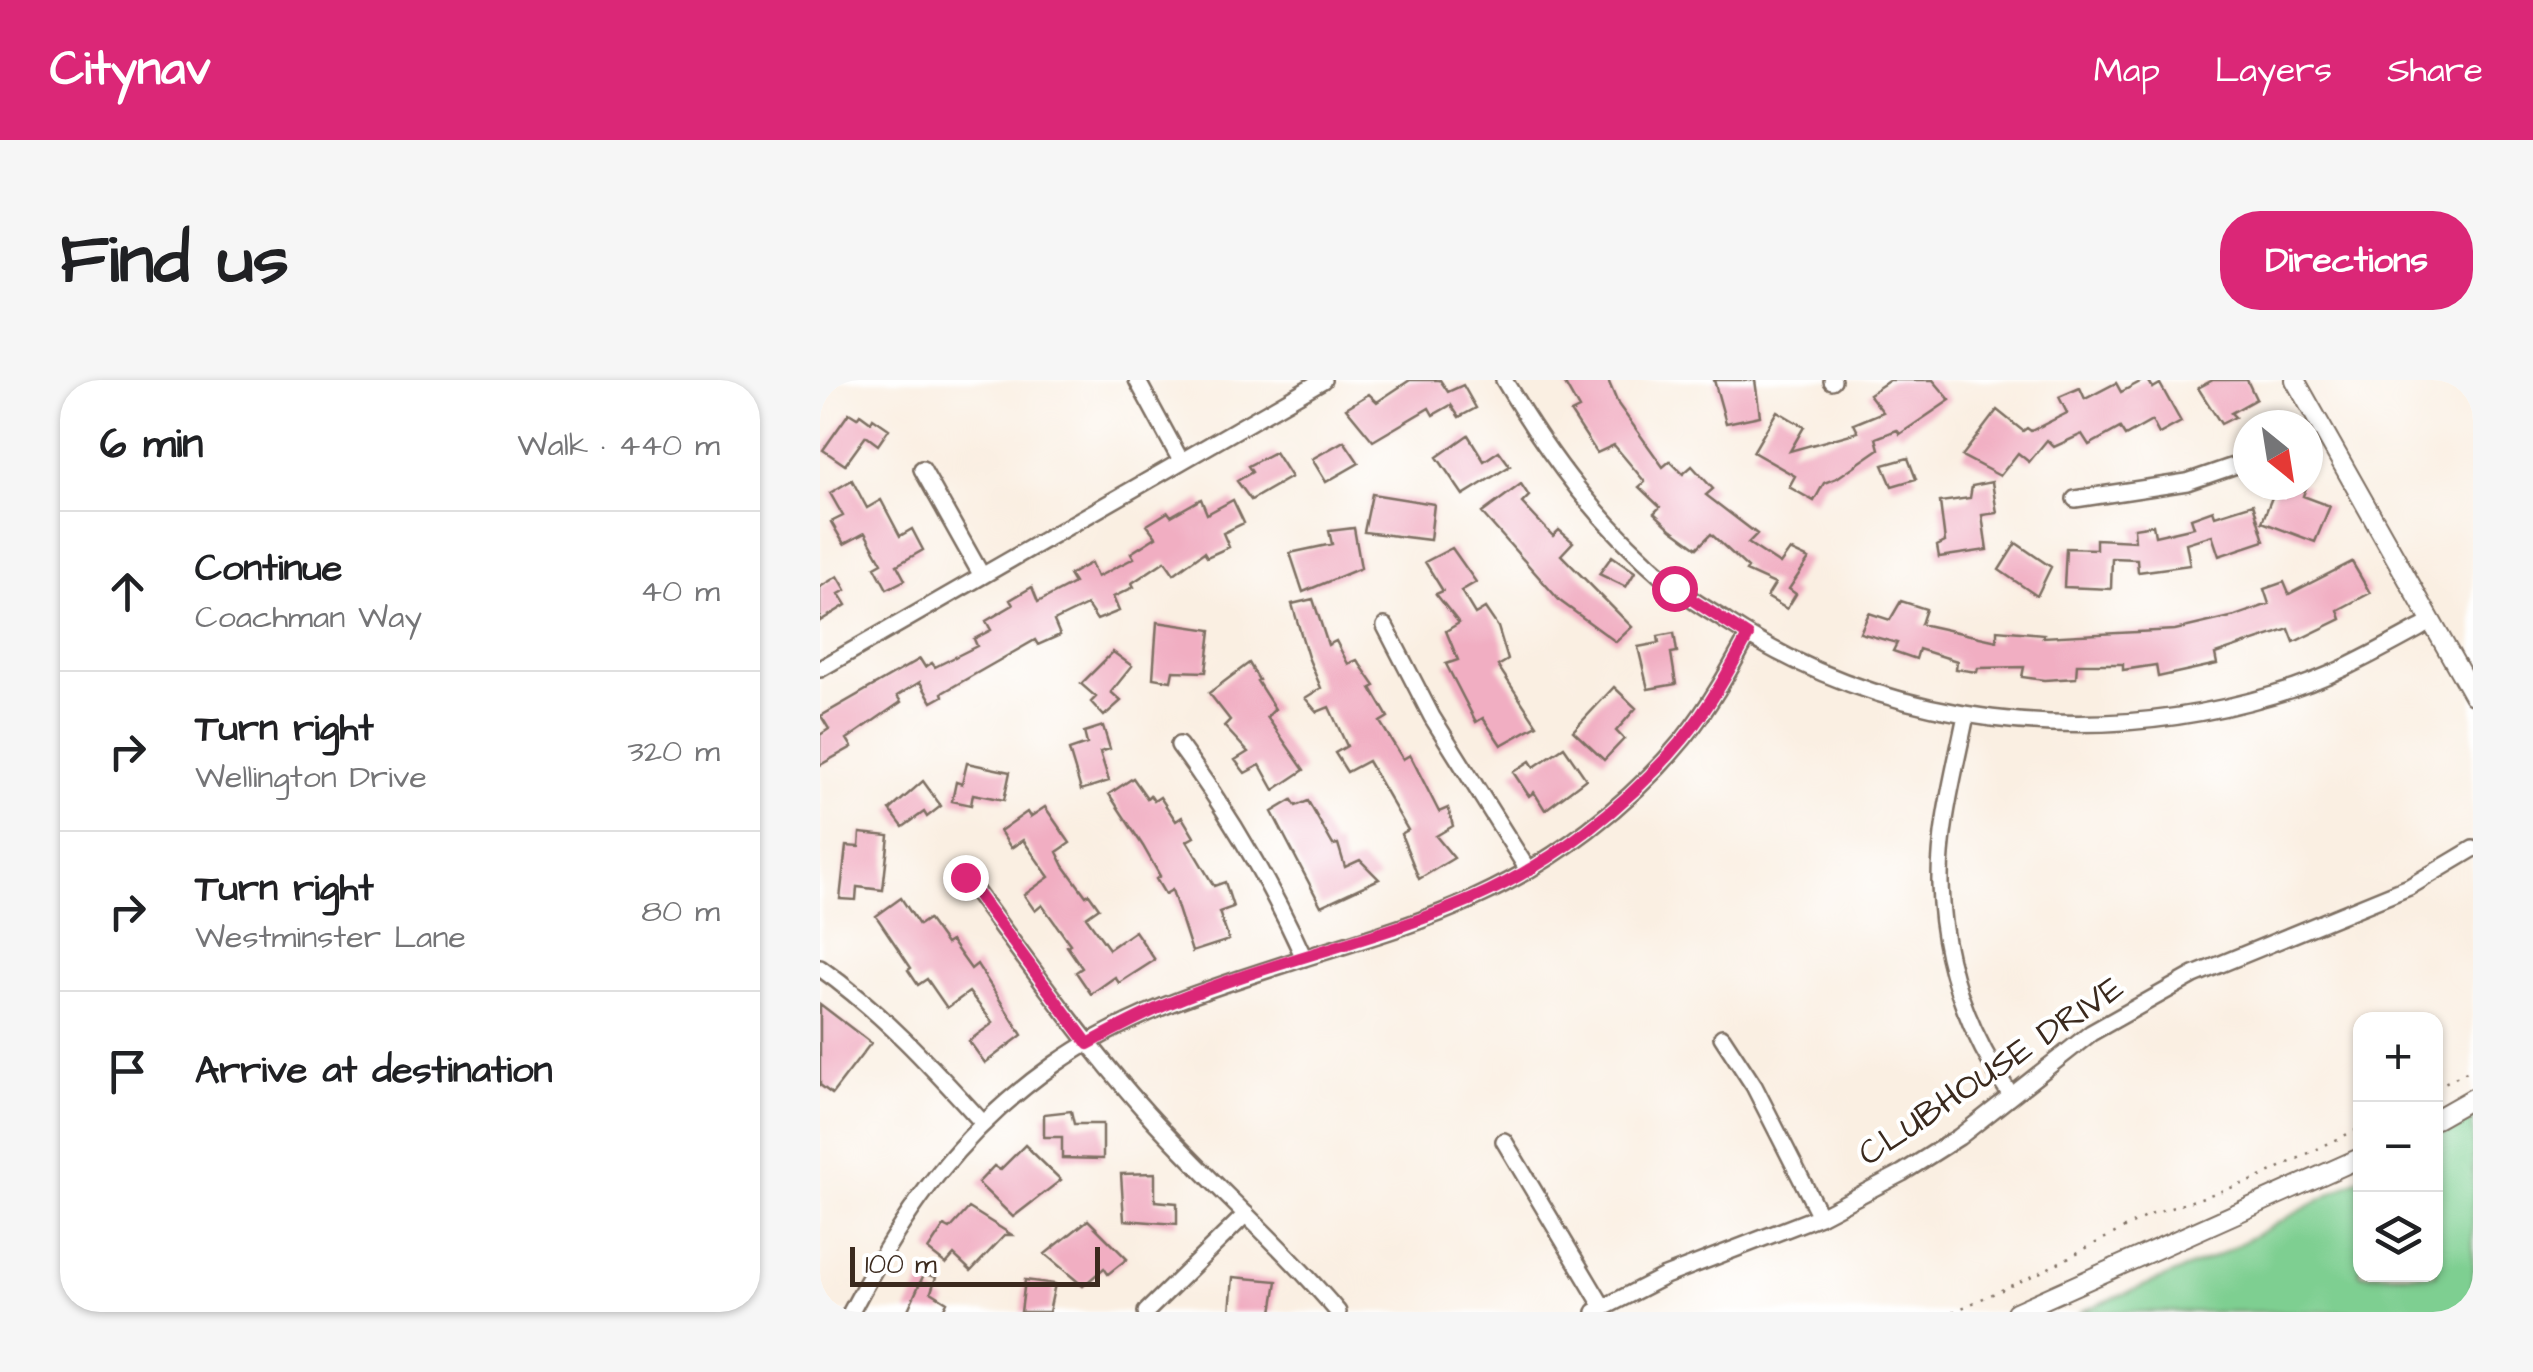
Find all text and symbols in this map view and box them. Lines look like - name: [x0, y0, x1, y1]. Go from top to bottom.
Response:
- text: Citynav: [50, 37, 210, 103]
- text: Map: [2094, 46, 2160, 95]
- text: Layers: [2215, 46, 2332, 95]
- text: Share: [2387, 46, 2483, 95]
- button: Directions: [2220, 211, 2473, 310]
- text: Find us: [60, 212, 289, 309]
- north arrow: [2233, 410, 2323, 500]
- text: 6 min: [100, 416, 203, 474]
- text: Walk · 440 m: [517, 423, 720, 468]
- text: Continue: [195, 543, 342, 595]
- icon: ahead: [100, 564, 155, 619]
- route start: [1652, 566, 1698, 612]
- text: 40 m: [640, 569, 720, 614]
- text: Coachman Way: [195, 595, 422, 640]
- text: Turn right: [195, 703, 374, 755]
- icon: right: [100, 724, 155, 779]
- text: 320 m: [628, 729, 720, 774]
- text: Wellington Drive: [195, 755, 427, 800]
- route end: [943, 855, 989, 901]
- text: Turn right: [195, 863, 374, 915]
- icon: right: [100, 884, 155, 939]
- text: 80 m: [641, 889, 720, 934]
- text: Westminster Lane: [195, 915, 466, 960]
- street label: CLUBHOUSE DRIVE: [1849, 964, 2134, 1178]
- map controls: [2353, 1012, 2443, 1282]
- button: +: [2353, 1012, 2443, 1102]
- icon: arrive: [100, 1044, 155, 1099]
- text: Arrive at destination: [195, 1045, 552, 1097]
- button: −: [2353, 1102, 2443, 1192]
- button: layers: [2353, 1192, 2443, 1282]
- scale bar: [850, 1242, 1100, 1286]
- text: 100 m: [865, 1245, 937, 1284]

